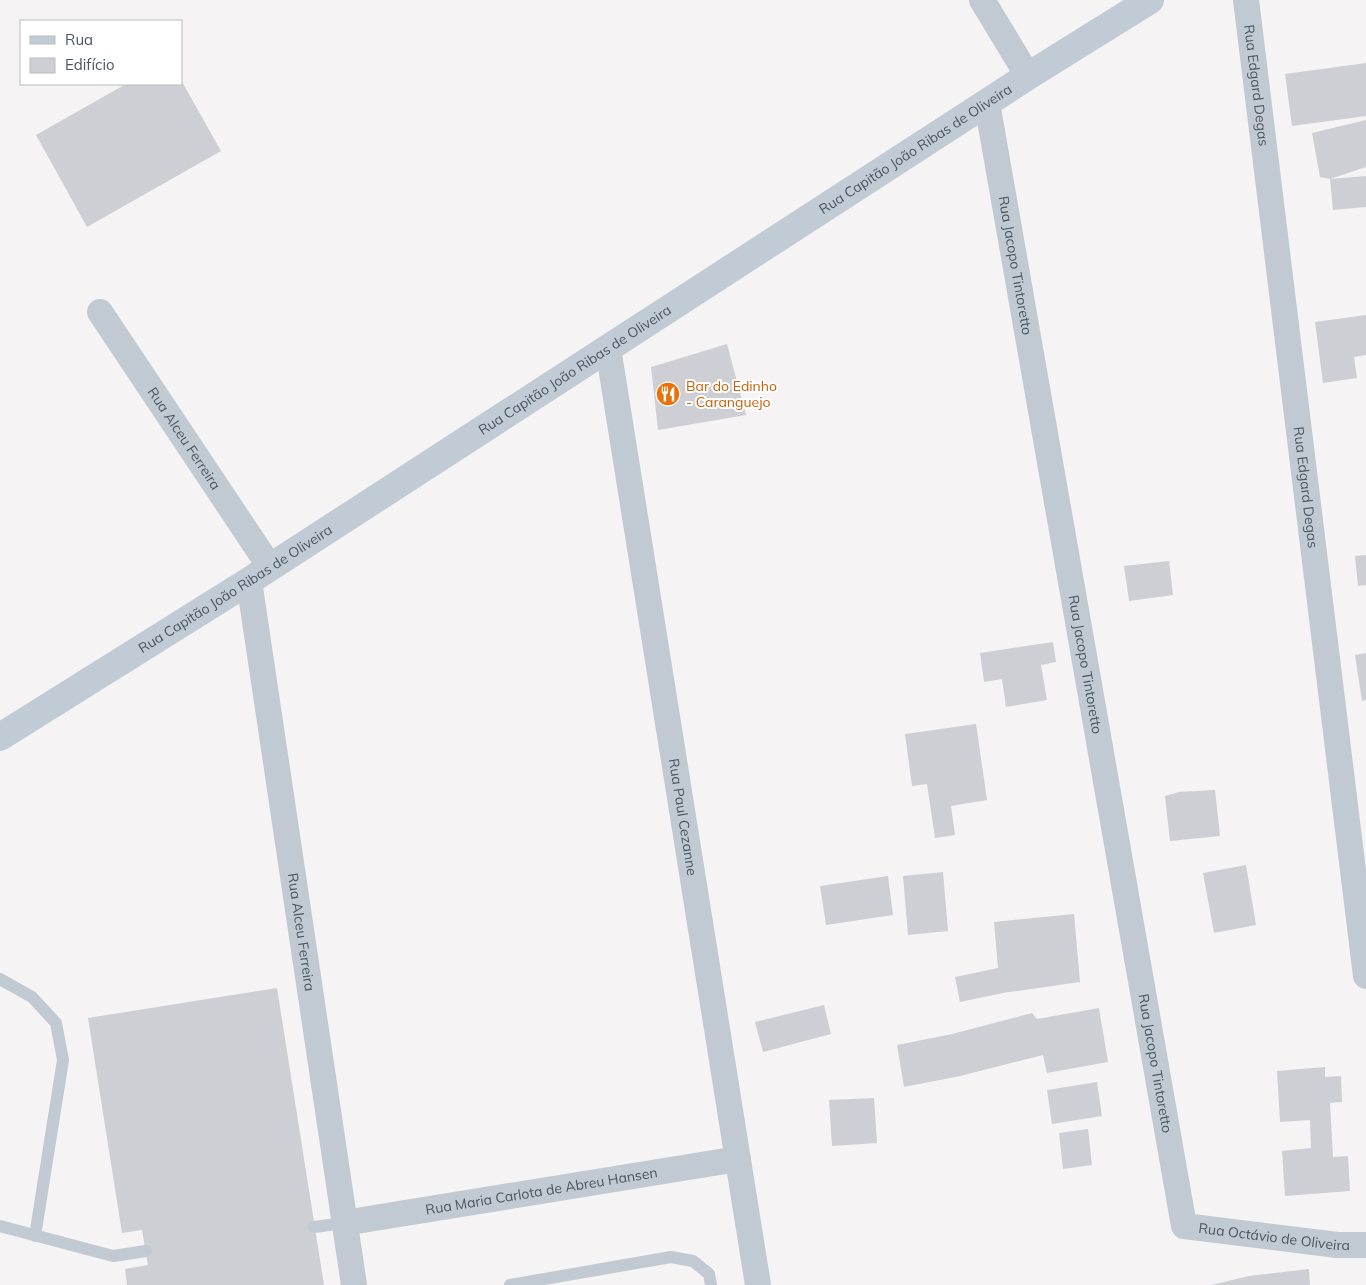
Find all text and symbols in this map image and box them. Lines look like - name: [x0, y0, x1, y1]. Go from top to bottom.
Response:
- legend: [20, 20, 182, 85]
- street label: Rua Edgard Degas: [1240, 24, 1273, 147]
- text: Rua: [65, 30, 93, 49]
- text: Edifício: [65, 55, 115, 74]
- street label: Rua Capitão João Ribas de Oliveira: [816, 80, 1015, 218]
- street label: Rua Jacopo Tintoretto: [994, 195, 1037, 336]
- street label: Rua Capitão João Ribas de Oliveira: [475, 301, 675, 439]
- place label: Bar do Edinho - Caranguejo: [686, 377, 777, 411]
- restaurant icon: Bar do Edinho - Caranguejo: [655, 381, 681, 407]
- street label: Rua Alceu Ferreira: [144, 384, 225, 493]
- street label: Rua Edgard Degas: [1290, 426, 1322, 549]
- street label: Rua Capitão João Ribas de Oliveira: [135, 520, 336, 657]
- street label: Rua Jacopo Tintoretto: [1064, 594, 1107, 735]
- street label: Rua Paul Cezanne: [665, 757, 701, 877]
- street label: Rua Alceu Ferreira: [284, 872, 319, 992]
- street label: Rua Jacopo Tintoretto: [1134, 992, 1176, 1134]
- street label: Rua Maria Carlota de Abreu Hansen: [424, 1163, 659, 1219]
- street label: Rua Octávio de Oliveira: [1197, 1219, 1350, 1254]

